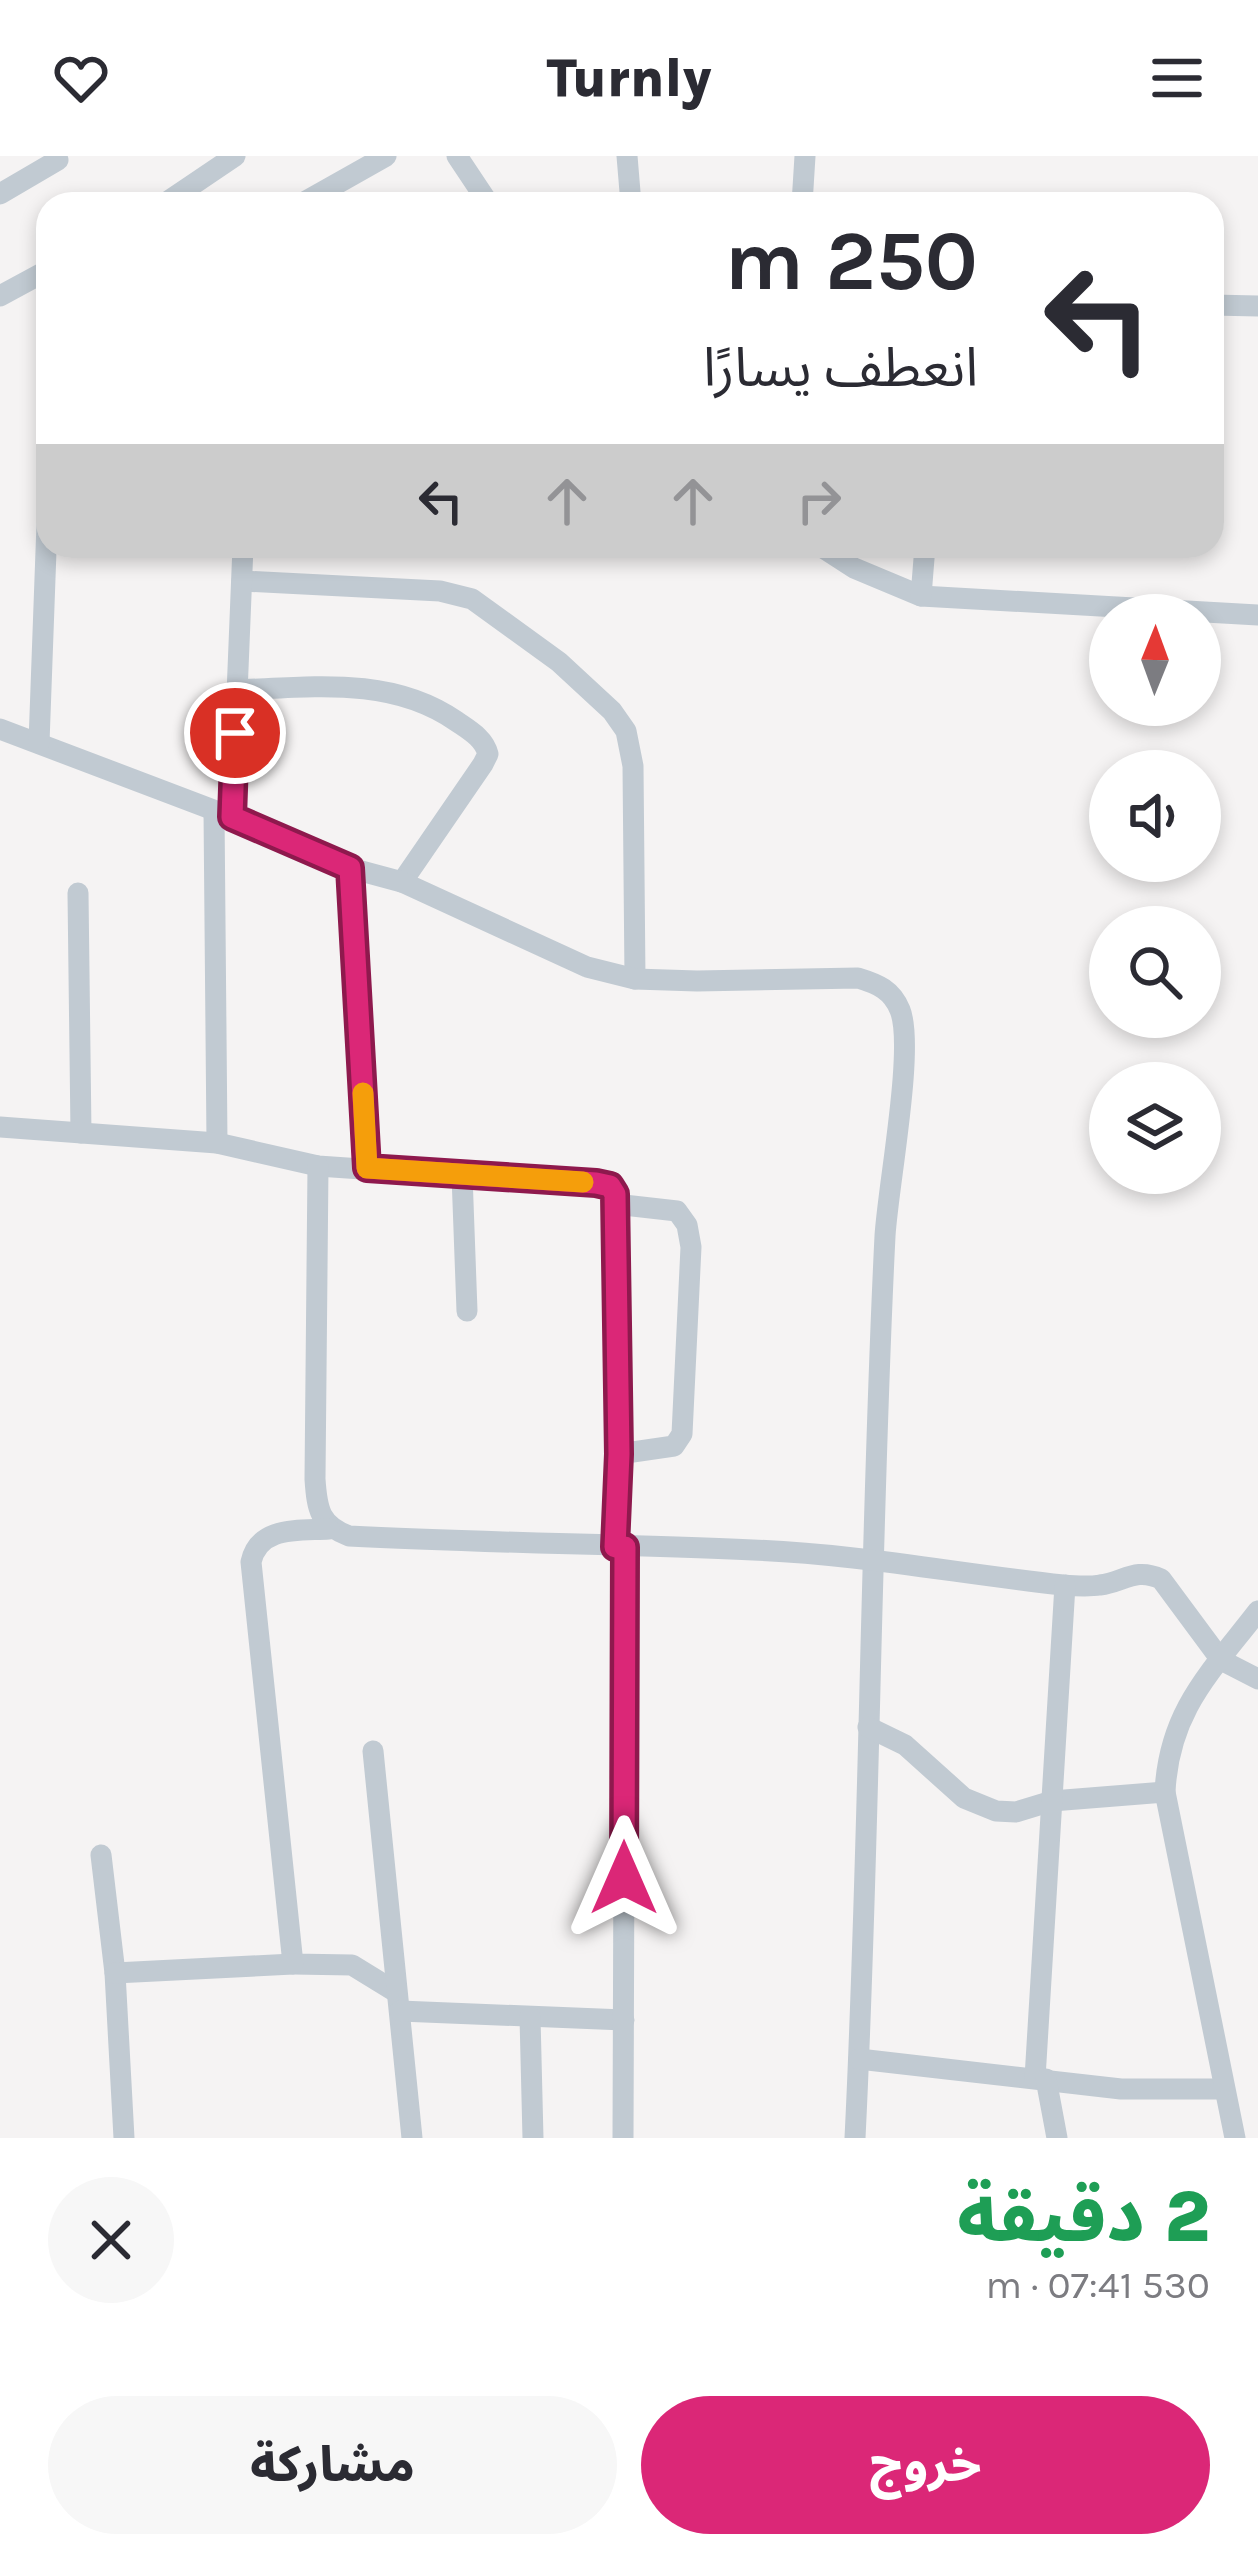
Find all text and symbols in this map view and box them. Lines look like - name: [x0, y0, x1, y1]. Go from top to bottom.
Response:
- icon: heart: [48, 45, 114, 111]
- icon: menu: [1144, 45, 1210, 111]
- text: Turnly: [546, 46, 712, 110]
- text: 250 m: [724, 212, 978, 310]
- icon: left: [1020, 240, 1176, 396]
- text: انعطف يسارًا: [703, 336, 978, 400]
- icon: left: [408, 468, 474, 534]
- icon: ahead: [534, 468, 600, 534]
- icon: ahead: [660, 468, 726, 534]
- icon: right: [786, 468, 852, 534]
- north arrow: [1089, 594, 1221, 726]
- map controls: [1089, 594, 1221, 1194]
- pin: [184, 682, 286, 784]
- icon: arrive: [202, 700, 268, 766]
- button: sound: [1089, 750, 1221, 882]
- button: search: [1089, 906, 1221, 1038]
- button: layers: [1089, 1062, 1221, 1194]
- position arrow: [561, 1815, 687, 1941]
- text: 2 دقيقة: [957, 2175, 1210, 2259]
- button: close: [48, 2177, 174, 2303]
- text: 530 m · 07:41: [985, 2262, 1210, 2308]
- button: مشاركة: [48, 2396, 617, 2534]
- button: خروج: [641, 2396, 1210, 2534]

